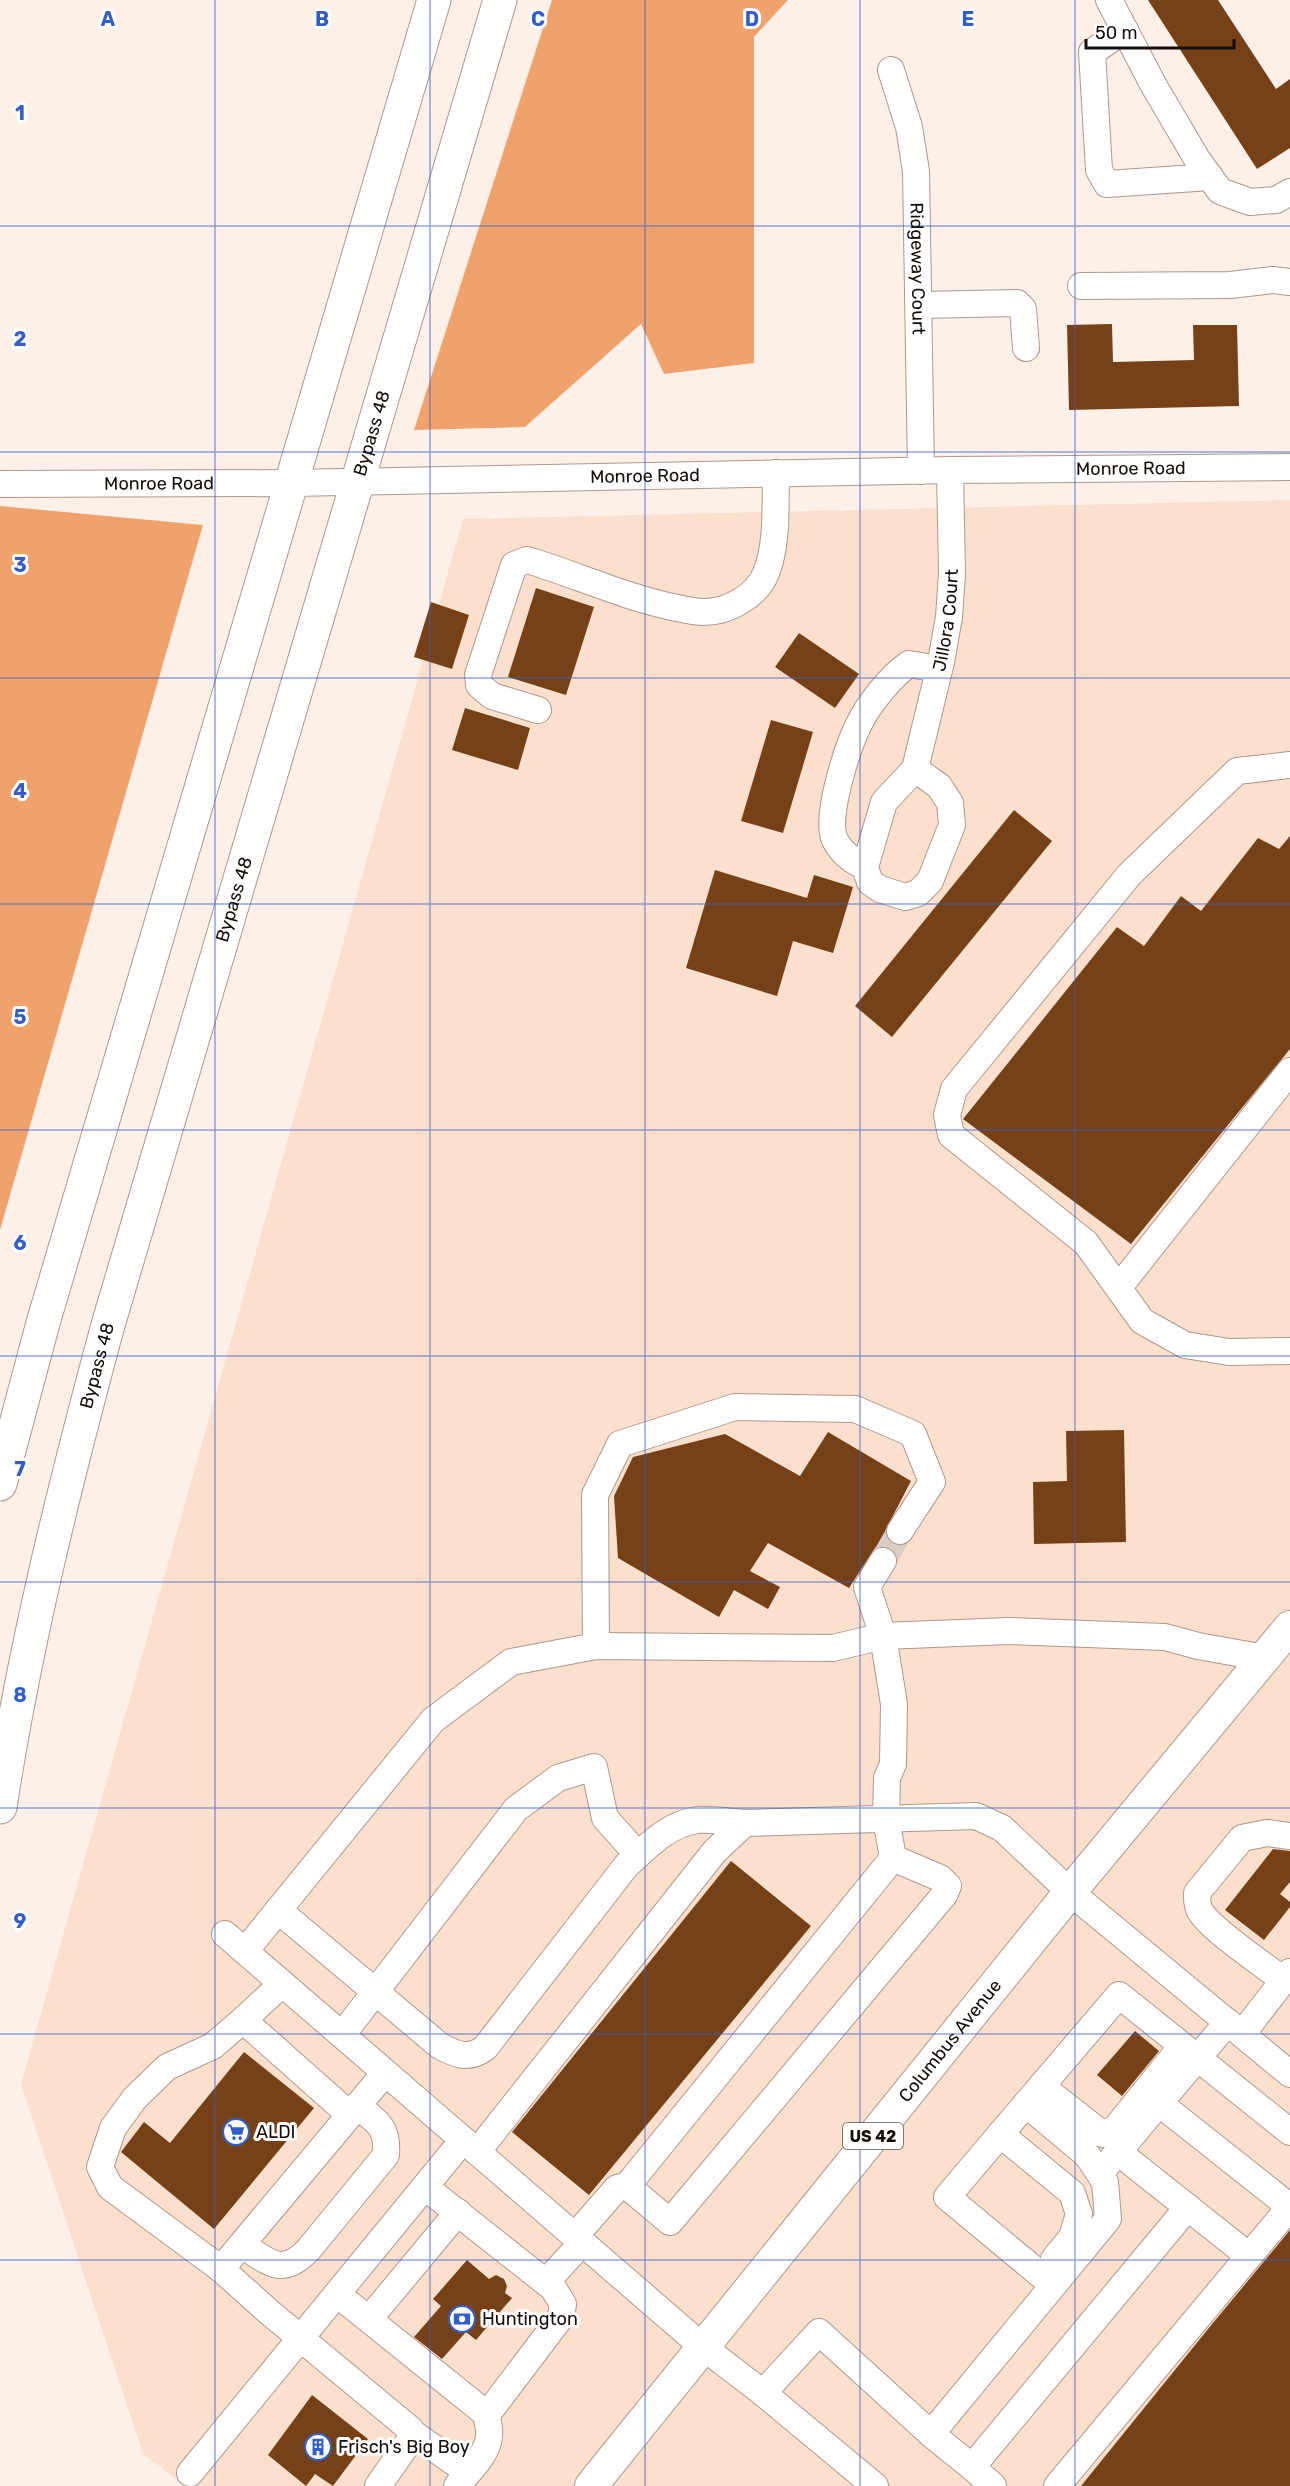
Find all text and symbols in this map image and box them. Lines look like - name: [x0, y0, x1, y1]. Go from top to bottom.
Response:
- text: A: [101, 7, 116, 31]
- text: B: [315, 7, 329, 31]
- text: C: [531, 7, 545, 31]
- text: D: [745, 7, 759, 31]
- text: E: [962, 7, 974, 31]
- scale bar: [1086, 12, 1234, 50]
- text: 50 m: [1095, 22, 1138, 44]
- text: 1: [15, 101, 25, 125]
- street label: Ridgeway Court: [906, 202, 930, 335]
- text: 2: [14, 327, 27, 351]
- street label: Bypass 48: [349, 388, 395, 479]
- street label: Monroe Road: [1076, 457, 1186, 480]
- street label: Monroe Road: [590, 464, 700, 488]
- street label: Monroe Road: [104, 472, 214, 495]
- text: 3: [13, 553, 27, 577]
- street label: Jillora Court: [928, 569, 963, 674]
- text: 4: [13, 779, 27, 803]
- street label: Bypass 48: [211, 854, 257, 945]
- text: 5: [14, 1005, 27, 1029]
- text: 6: [13, 1231, 27, 1255]
- street label: Bypass 48: [75, 1320, 119, 1411]
- text: 7: [14, 1457, 26, 1481]
- text: 8: [13, 1683, 27, 1707]
- text: 9: [14, 1909, 27, 1933]
- street label: Columbus Avenue: [894, 1975, 1006, 2107]
- supermarket icon: ALDI: [221, 2117, 251, 2147]
- place label: ALDI: [256, 2121, 296, 2143]
- road number: US 42: [843, 2123, 903, 2149]
- bank icon: Huntington: [447, 2304, 477, 2334]
- place label: Huntington: [482, 2308, 578, 2330]
- building icon: Frisch's Big Boy: [303, 2432, 333, 2462]
- place label: Frisch's Big Boy: [338, 2436, 470, 2458]

